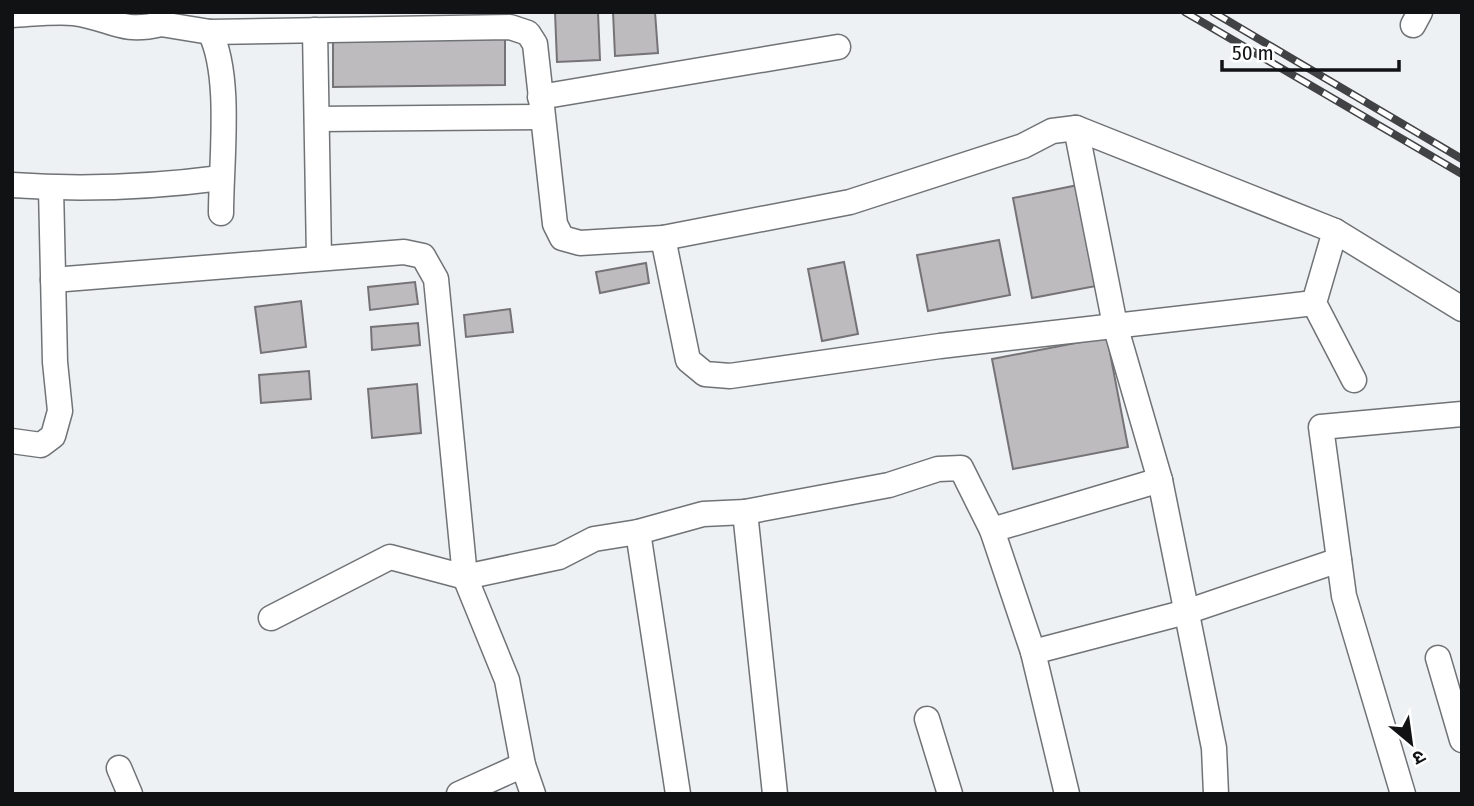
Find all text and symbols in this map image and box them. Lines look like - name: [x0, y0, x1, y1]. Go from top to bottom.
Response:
- scale bar: [1222, 28, 1399, 72]
- text: 50 m: [1232, 40, 1274, 66]
- north arrow: [1376, 708, 1446, 778]
- text: उ: [1408, 745, 1429, 771]

